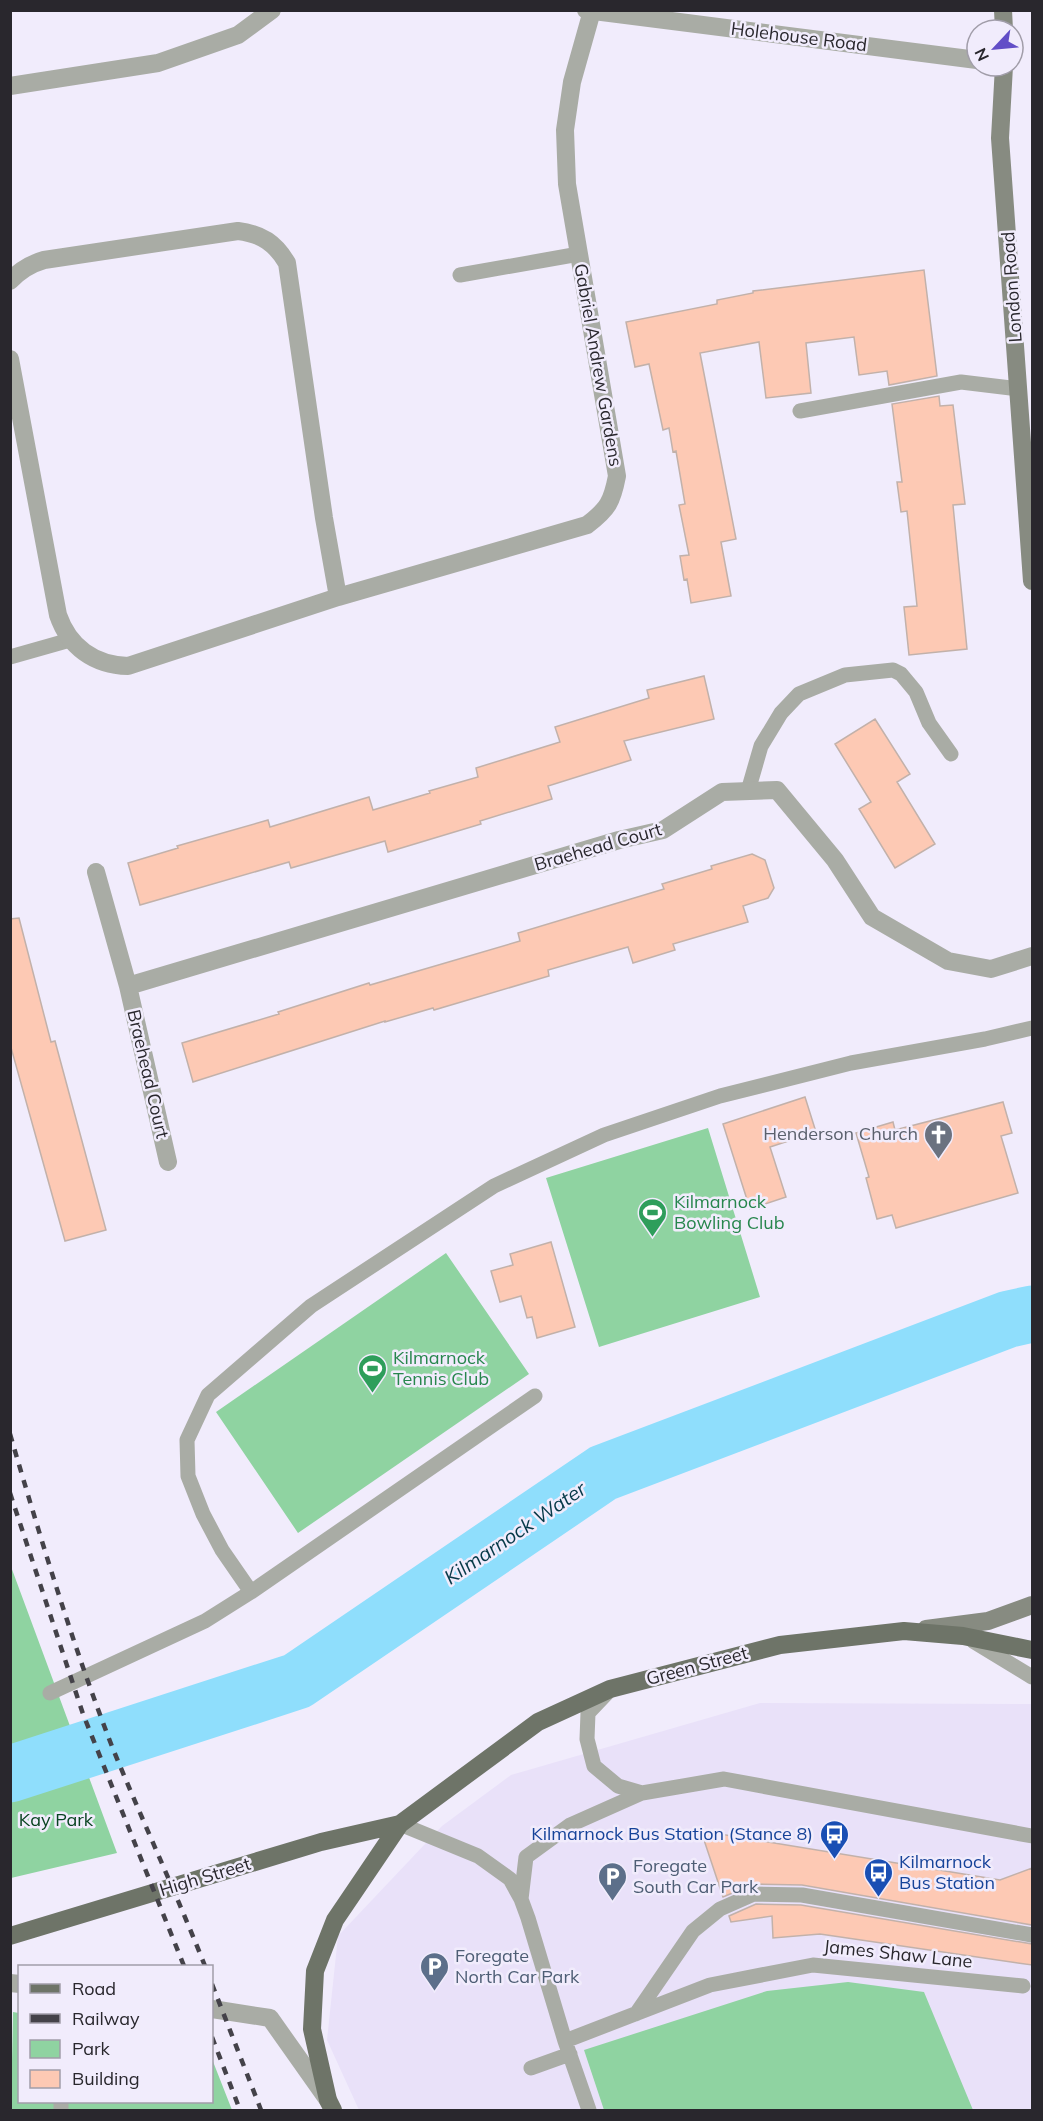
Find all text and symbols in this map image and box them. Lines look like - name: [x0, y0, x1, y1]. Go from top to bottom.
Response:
- street label: Holehouse Road: [730, 17, 868, 56]
- north arrow: [965, 18, 1025, 78]
- text: N: [970, 45, 993, 64]
- street label: London Road: [996, 231, 1027, 343]
- street label: Gabriel Andrew Gardens: [569, 262, 628, 468]
- street label: Braehead Court: [531, 817, 664, 876]
- street label: Braehead Court: [122, 1007, 174, 1141]
- church icon: Henderson Church: [923, 1118, 955, 1160]
- place label: Henderson Church: [763, 1122, 918, 1145]
- place label: Kilmarnock Bowling Club: [674, 1190, 784, 1234]
- sports icon: Kilmarnock Bowling Club: [637, 1196, 669, 1238]
- place label: Kilmarnock Tennis Club: [393, 1346, 489, 1390]
- sports icon: Kilmarnock Tennis Club: [356, 1352, 388, 1394]
- water label: Kilmarnock Water: [439, 1475, 591, 1589]
- street label: Green Street: [644, 1641, 750, 1690]
- park label: Kay Park: [19, 1808, 94, 1831]
- bus stop icon: Kilmarnock Bus Station (Stance 8): [818, 1818, 850, 1860]
- place label: Kilmarnock Bus Station (Stance 8): [531, 1822, 813, 1845]
- place label: Kilmarnock Bus Station: [899, 1850, 995, 1894]
- street label: High Street: [157, 1852, 253, 1901]
- place label: Foregate South Car Park: [633, 1854, 759, 1898]
- bus stop icon: Kilmarnock Bus Station: [862, 1856, 894, 1898]
- parking icon: Foregate South Car Park: [596, 1860, 628, 1902]
- street label: James Shaw Lane: [822, 1934, 974, 1973]
- place label: Foregate North Car Park: [455, 1944, 580, 1988]
- parking icon: Foregate North Car Park: [418, 1950, 450, 1992]
- legend: [18, 1965, 213, 2103]
- text: Road: [72, 1977, 116, 2000]
- text: Railway: [72, 2007, 140, 2030]
- text: Park: [72, 2037, 111, 2060]
- text: Building: [72, 2067, 140, 2090]

